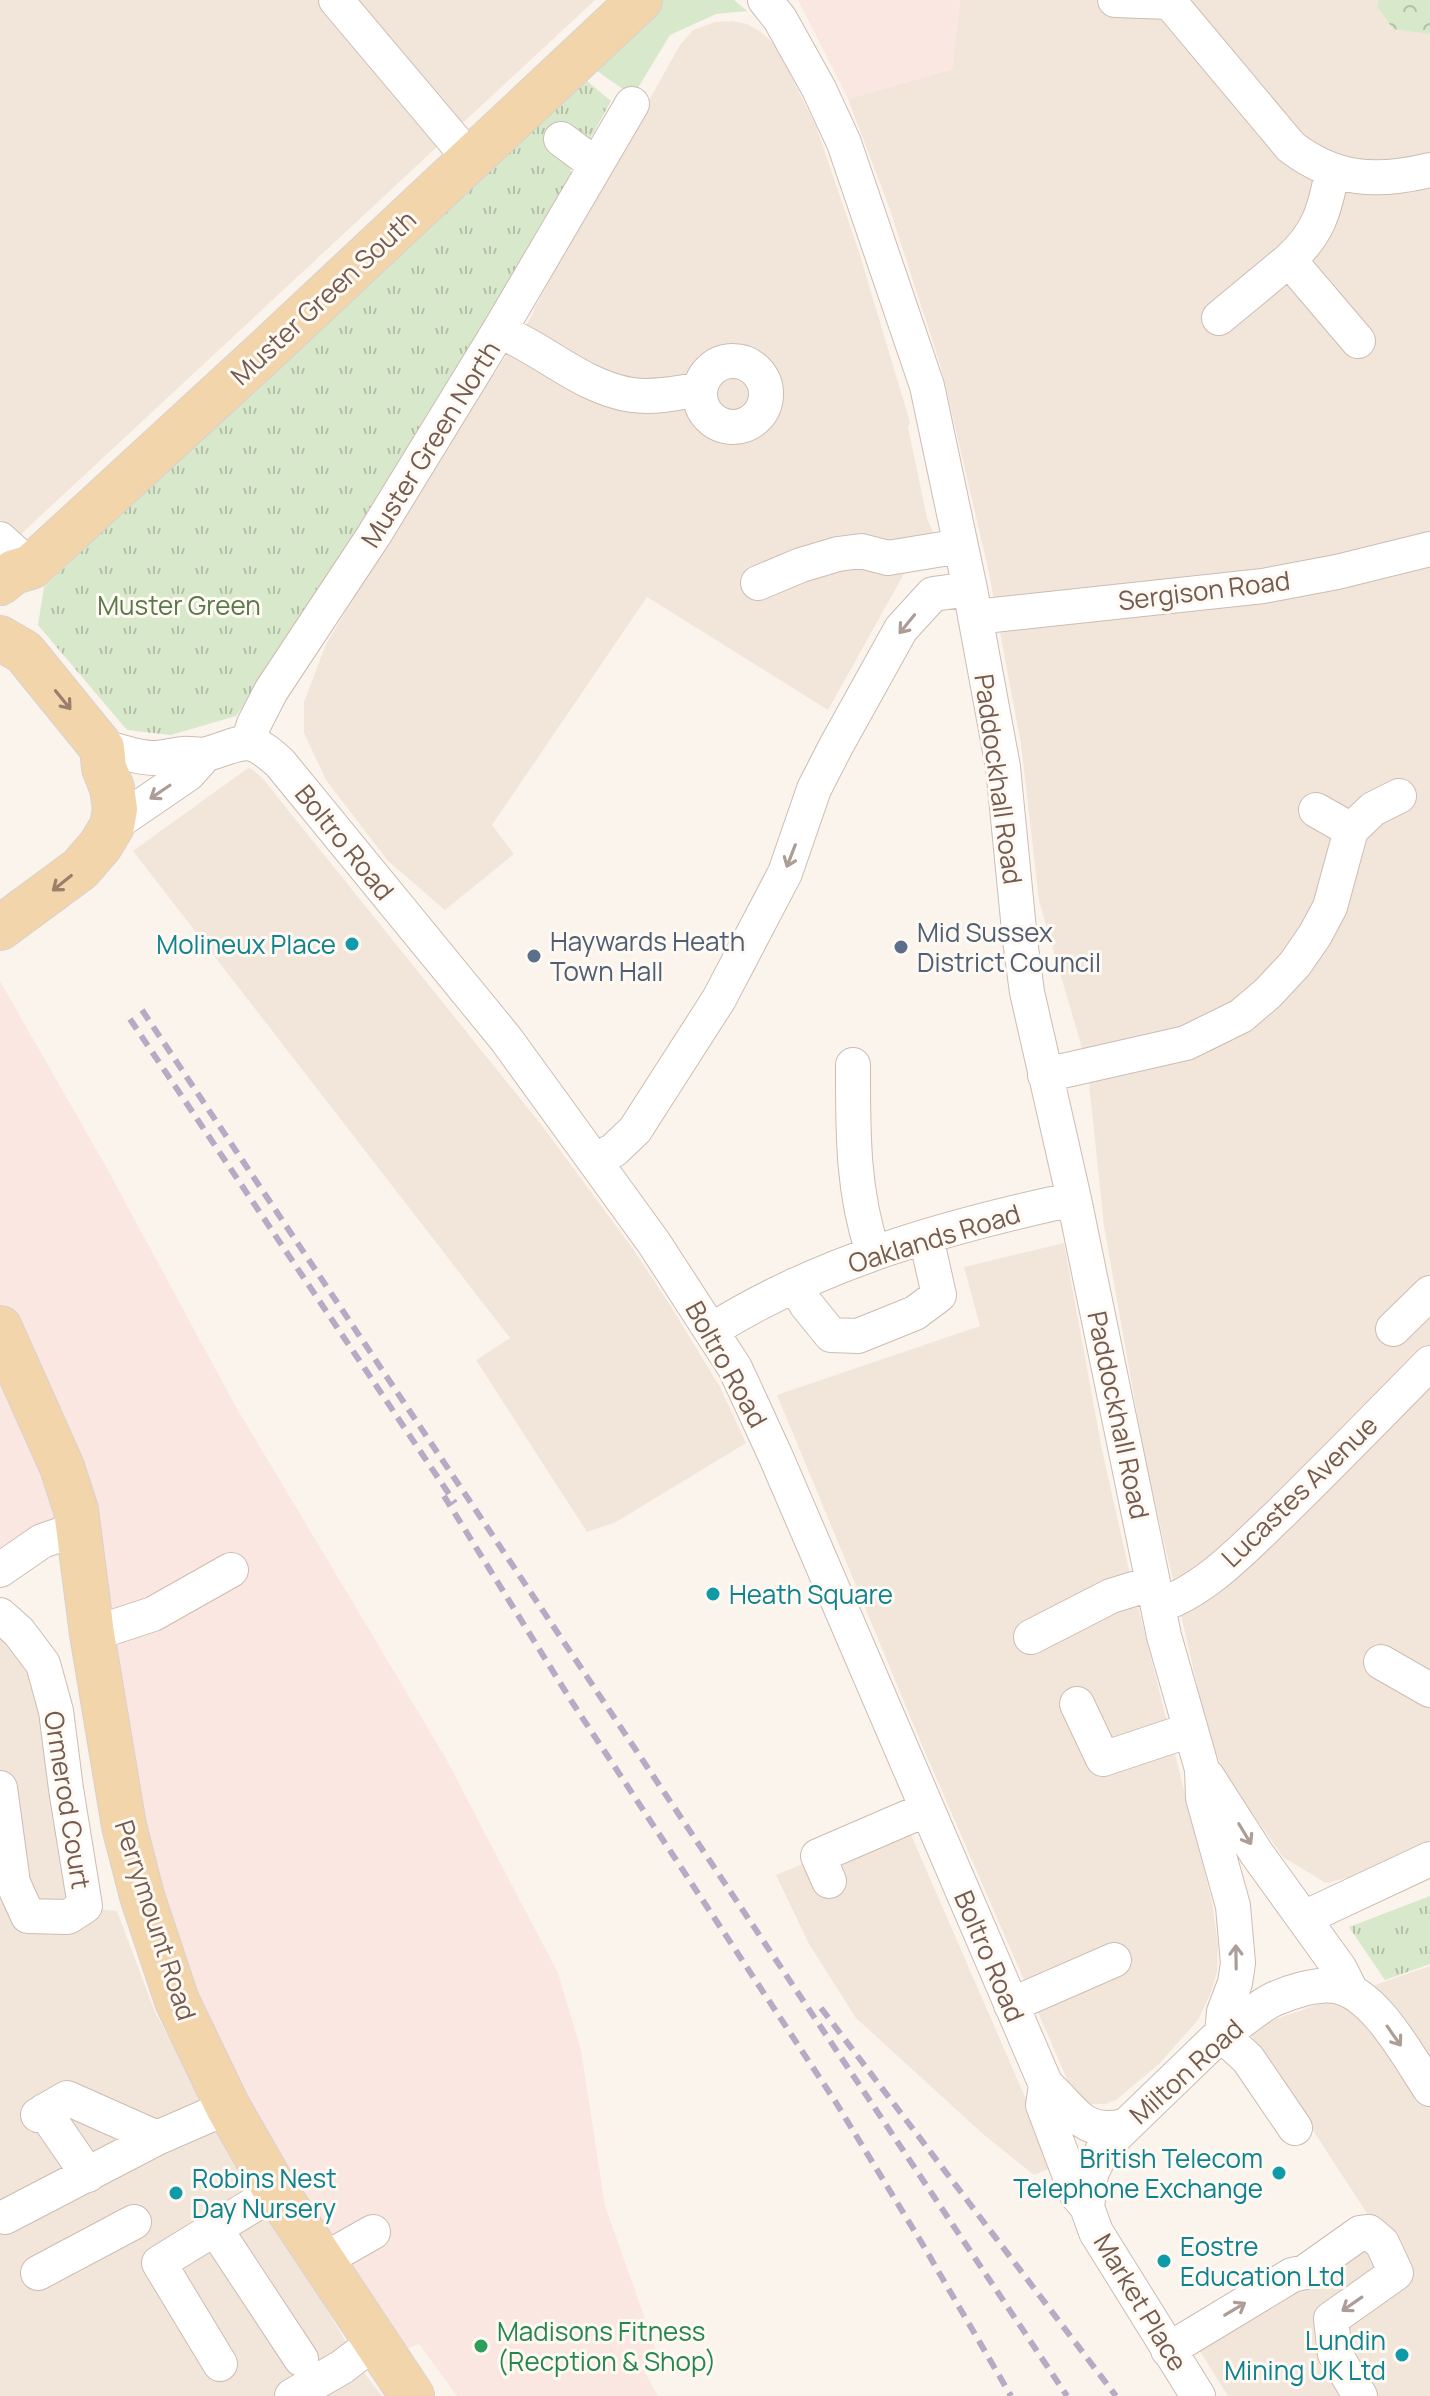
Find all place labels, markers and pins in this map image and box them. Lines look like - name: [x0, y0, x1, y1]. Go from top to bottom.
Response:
- place label: Mid Sussex District Council: [917, 914, 1101, 980]
- place label: Haywards Heath Town Hall: [550, 923, 745, 989]
- place label: Molineux Place: [156, 926, 336, 962]
- marker: Molineux Place: [343, 935, 361, 953]
- marker: Mid Sussex District Council: [892, 938, 910, 956]
- marker: Haywards Heath Town Hall: [525, 947, 543, 965]
- place label: Heath Square: [729, 1576, 893, 1612]
- marker: Heath Square: [704, 1585, 722, 1603]
- place label: British Telecom Telephone Exchange: [1013, 2140, 1263, 2206]
- place label: Robins Nest Day Nursery: [192, 2160, 337, 2226]
- marker: British Telecom Telephone Exchange: [1270, 2164, 1288, 2182]
- marker: Robins Nest Day Nursery: [167, 2184, 185, 2202]
- place label: Eostre Education Ltd: [1180, 2228, 1345, 2294]
- marker: Eostre Education Ltd: [1155, 2252, 1173, 2270]
- place label: Madisons Fitness (Recption & Shop): [497, 2313, 716, 2379]
- place label: Lundin Mining UK Ltd: [1224, 2322, 1386, 2388]
- marker: Madisons Fitness (Recption & Shop): [472, 2337, 490, 2355]
- marker: Lundin Mining UK Ltd: [1393, 2346, 1411, 2364]

